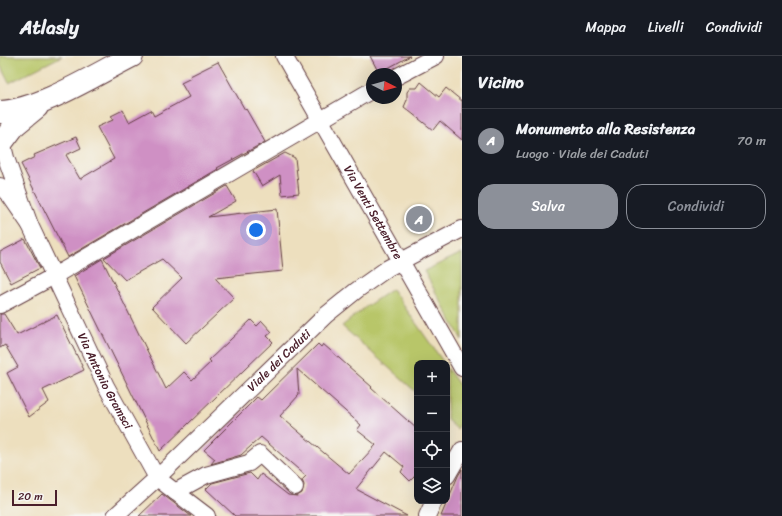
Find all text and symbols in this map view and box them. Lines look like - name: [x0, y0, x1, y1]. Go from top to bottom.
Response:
- text: Atlasly: [20, 11, 79, 44]
- text: Mappa: [586, 15, 626, 40]
- text: Livelli: [648, 15, 684, 40]
- text: Condividi: [706, 15, 762, 40]
- text: Vicino: [478, 67, 524, 97]
- north arrow: [366, 68, 402, 104]
- text: Monumento alla Resistenza: [516, 116, 695, 142]
- text: A: [487, 129, 495, 152]
- text: 70 m: [737, 129, 766, 152]
- text: Luogo · Viale dei Caduti: [516, 142, 648, 165]
- street label: Via Venti Settembre: [337, 161, 409, 264]
- button: Salva: [478, 184, 618, 229]
- button: Condividi: [626, 184, 766, 229]
- pin: A: [406, 204, 432, 234]
- your location: [246, 220, 266, 240]
- street label: Viale dei Caduti: [242, 323, 317, 397]
- street label: Via Antonio Gramsci: [71, 329, 139, 434]
- map controls: [414, 360, 450, 504]
- button: +: [414, 360, 450, 396]
- button: −: [414, 396, 450, 432]
- button: locate: [414, 432, 450, 468]
- button: layers: [414, 468, 450, 504]
- text: 20 m: [18, 487, 43, 506]
- scale bar: [12, 488, 57, 507]

